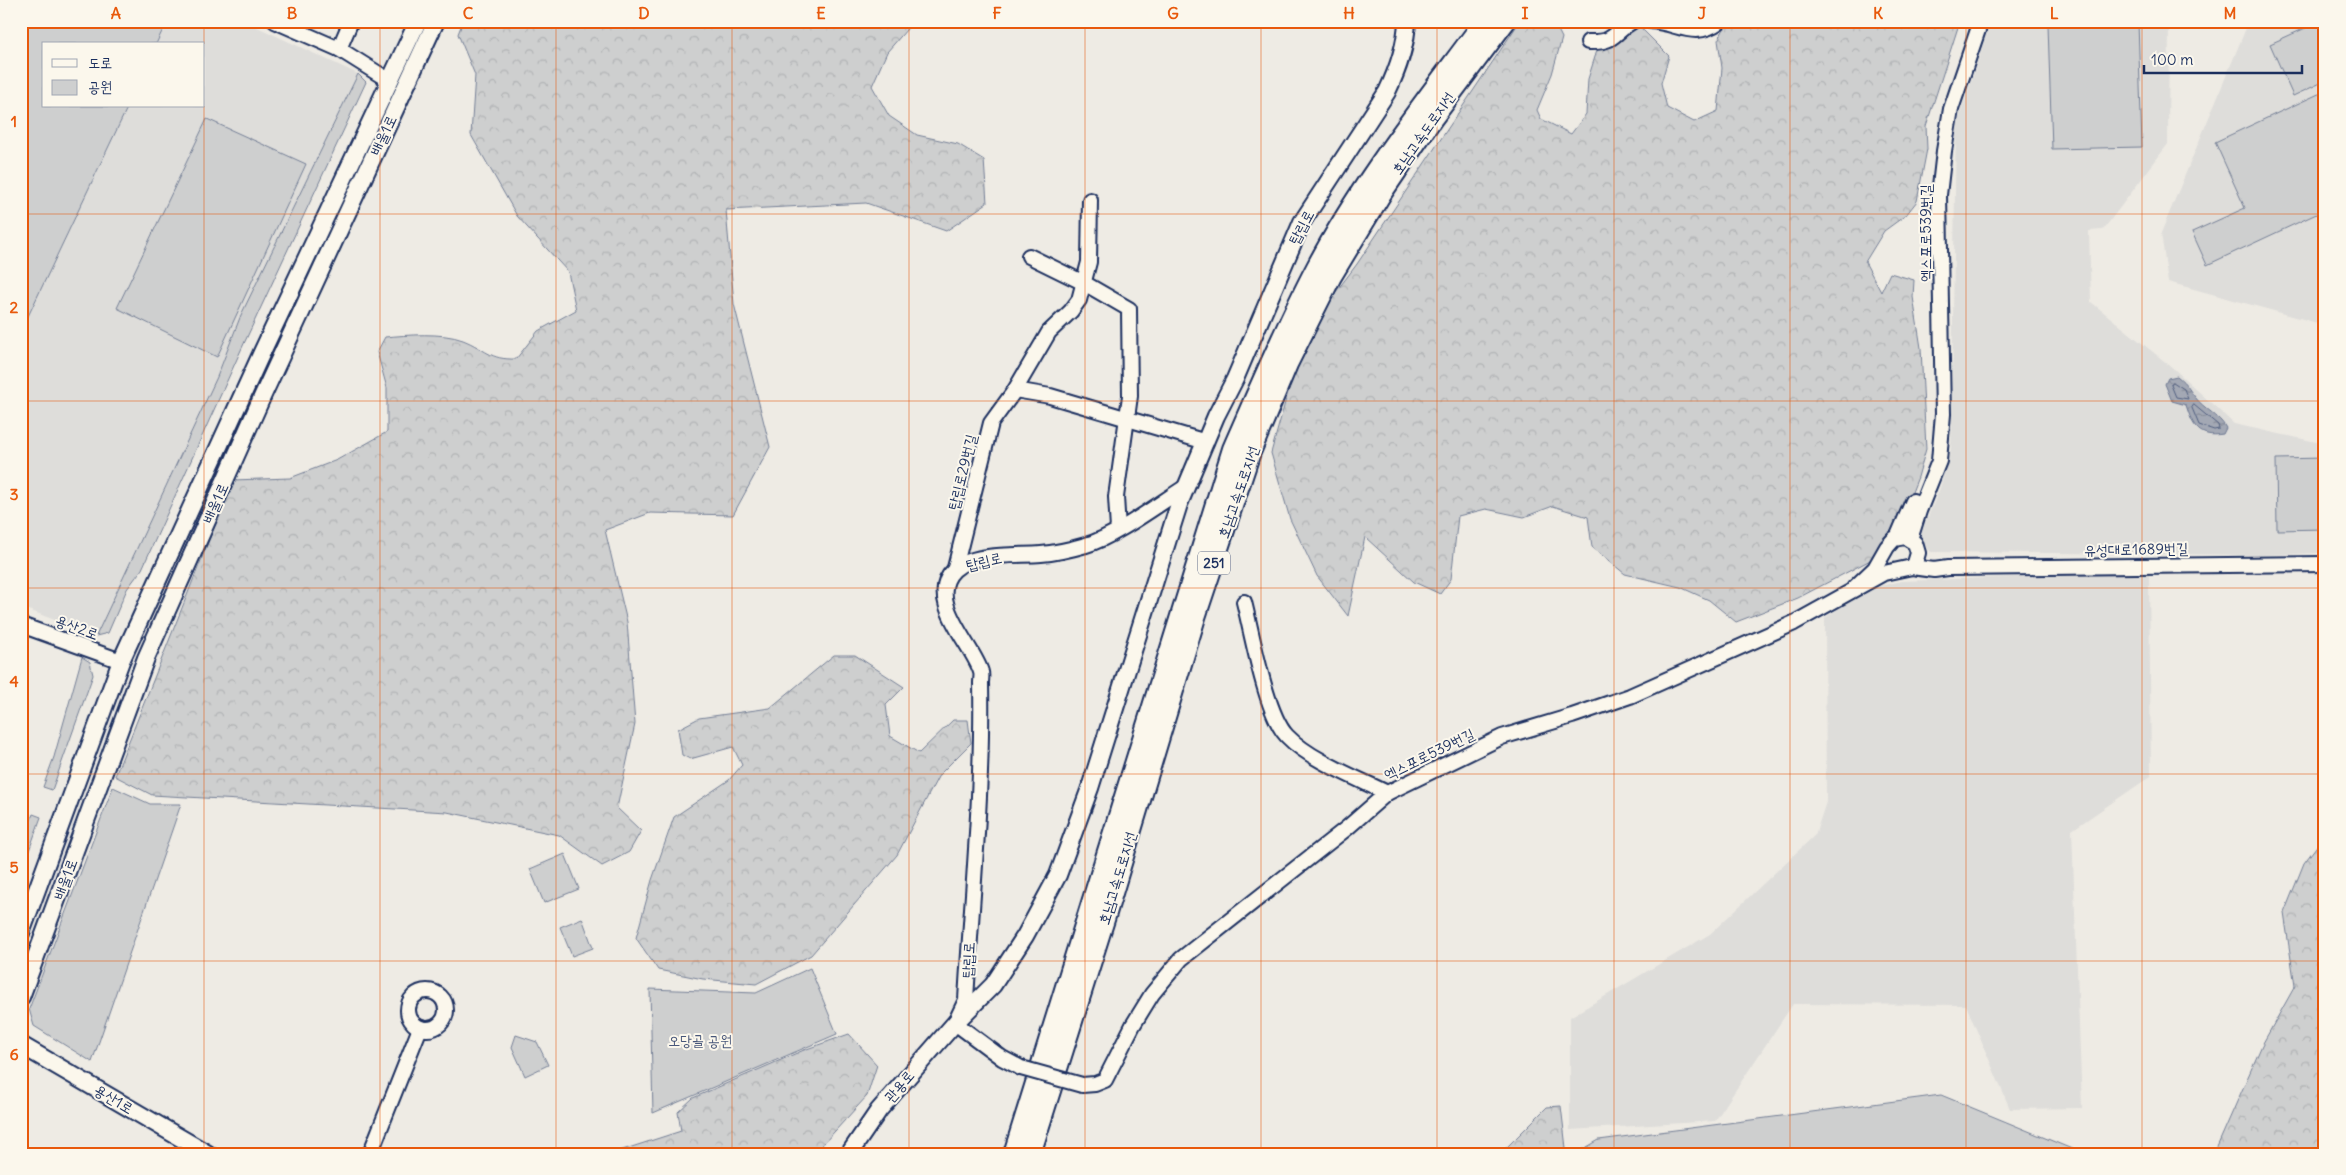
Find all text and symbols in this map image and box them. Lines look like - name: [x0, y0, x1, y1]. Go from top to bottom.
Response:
- text: A: [111, 3, 121, 23]
- text: B: [287, 3, 298, 23]
- text: C: [463, 3, 474, 23]
- text: D: [638, 3, 650, 23]
- text: E: [816, 3, 826, 23]
- text: F: [992, 3, 1002, 23]
- text: G: [1167, 3, 1179, 23]
- text: H: [1343, 3, 1355, 23]
- text: I: [1522, 3, 1529, 23]
- text: J: [1698, 3, 1707, 23]
- text: K: [1873, 3, 1883, 23]
- text: L: [2050, 3, 2059, 23]
- text: M: [2224, 3, 2237, 23]
- legend: [42, 42, 205, 108]
- scale bar: [2144, 42, 2301, 74]
- text: 100 m: [2151, 50, 2193, 69]
- text: 도로: [88, 53, 112, 72]
- text: 공원: [88, 77, 112, 96]
- street label: 호남고속도로지선: [1388, 88, 1458, 178]
- text: 1: [11, 111, 17, 131]
- street label: 배울1로: [365, 112, 401, 158]
- street label: 엑스포로539번길: [1916, 184, 1935, 282]
- street label: 탑립로: [1284, 207, 1318, 247]
- text: 2: [10, 297, 19, 317]
- street label: 탑립로29번길: [943, 432, 981, 512]
- street label: 호남고속도로지선: [1213, 443, 1263, 541]
- street label: 배울1로: [198, 480, 232, 526]
- text: 3: [9, 484, 19, 504]
- street label: 유성대로1689번길: [2084, 539, 2188, 559]
- street label: 탑립로: [964, 548, 1004, 574]
- road number: 251: [1198, 552, 1230, 574]
- street label: 용산2로: [53, 610, 101, 644]
- text: 4: [9, 671, 19, 691]
- street label: 엑스포로539번길: [1381, 724, 1477, 784]
- street label: 호남고속도로지선: [1094, 829, 1140, 927]
- street label: 배울1로: [49, 856, 81, 902]
- text: 5: [9, 857, 19, 877]
- street label: 탑립로: [958, 941, 978, 979]
- park label: 오당골 공원: [668, 1031, 732, 1050]
- text: 6: [9, 1044, 19, 1064]
- street label: 관용로: [880, 1066, 918, 1106]
- street label: 용산1로: [91, 1080, 137, 1118]

